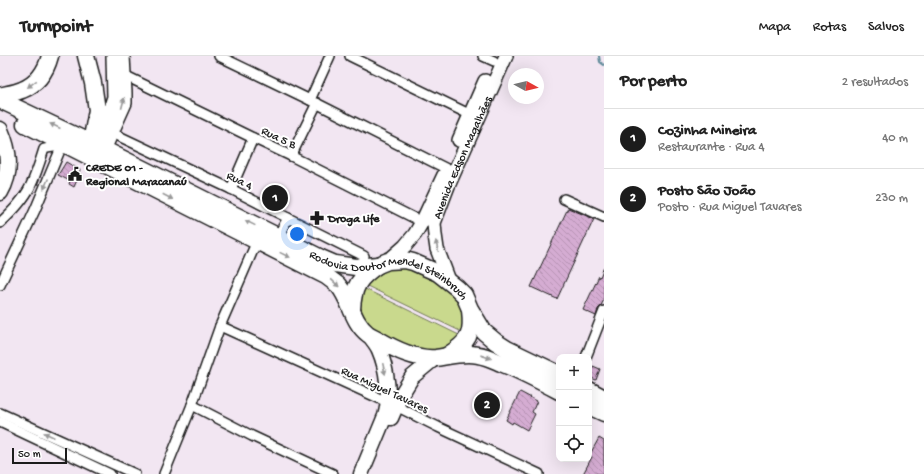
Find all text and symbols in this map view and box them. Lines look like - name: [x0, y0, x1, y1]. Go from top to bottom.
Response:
- text: Turnpoint: [20, 16, 92, 39]
- text: Mapa: [759, 19, 791, 36]
- text: Rotas: [813, 19, 846, 36]
- text: Salvos: [868, 19, 904, 36]
- north arrow: [508, 68, 544, 104]
- text: Por perto: [620, 72, 687, 92]
- text: 2 resultados: [842, 75, 908, 90]
- one-way arrow: [26, 80, 37, 88]
- street label: Avenida Edson Magalhães: [431, 94, 496, 221]
- one-way arrow: [121, 97, 127, 109]
- text: Cozinha Mineira: [658, 122, 756, 140]
- one-way arrow: [50, 123, 61, 129]
- street label: Rua 5 B: [259, 125, 299, 153]
- text: 1: [630, 131, 636, 146]
- text: 40 m: [882, 131, 908, 146]
- text: Restaurante · Rua 4: [658, 140, 765, 155]
- place label: CREDE 01 - Regional Maracanaú: [85, 162, 187, 190]
- public building icon: CREDE 01 - Regional Maracanaú: [67, 166, 83, 182]
- street label: Rua 4: [224, 169, 255, 194]
- one-way arrow: [42, 179, 48, 191]
- text: Posto São João: [658, 182, 756, 200]
- pin: 1: [262, 183, 288, 213]
- text: 2: [630, 191, 636, 206]
- text: 230 m: [875, 191, 908, 206]
- one-way arrow: [163, 194, 174, 200]
- text: Posto · Rua Miguel Tavares: [658, 200, 801, 215]
- pharmacy icon: Droga Life: [309, 210, 325, 226]
- place label: Droga Life: [327, 213, 380, 227]
- one-way arrow: [245, 220, 256, 226]
- your location: [287, 224, 307, 244]
- one-way arrow: [434, 240, 440, 252]
- street label: Rodovia Doutor Mendel Steinbruch: [306, 248, 470, 303]
- one-way arrow: [279, 252, 290, 258]
- one-way arrow: [330, 279, 340, 288]
- one-way arrow: [480, 354, 492, 360]
- map controls: [556, 354, 592, 462]
- button: +: [556, 354, 592, 390]
- one-way arrow: [382, 363, 388, 375]
- street label: Rua Miguel Tavares: [338, 364, 430, 417]
- pin: 2: [474, 390, 500, 420]
- button: −: [556, 390, 592, 426]
- button: locate: [556, 426, 592, 462]
- one-way arrow: [43, 432, 54, 438]
- scale bar: [12, 446, 67, 465]
- text: 50 m: [18, 449, 40, 461]

